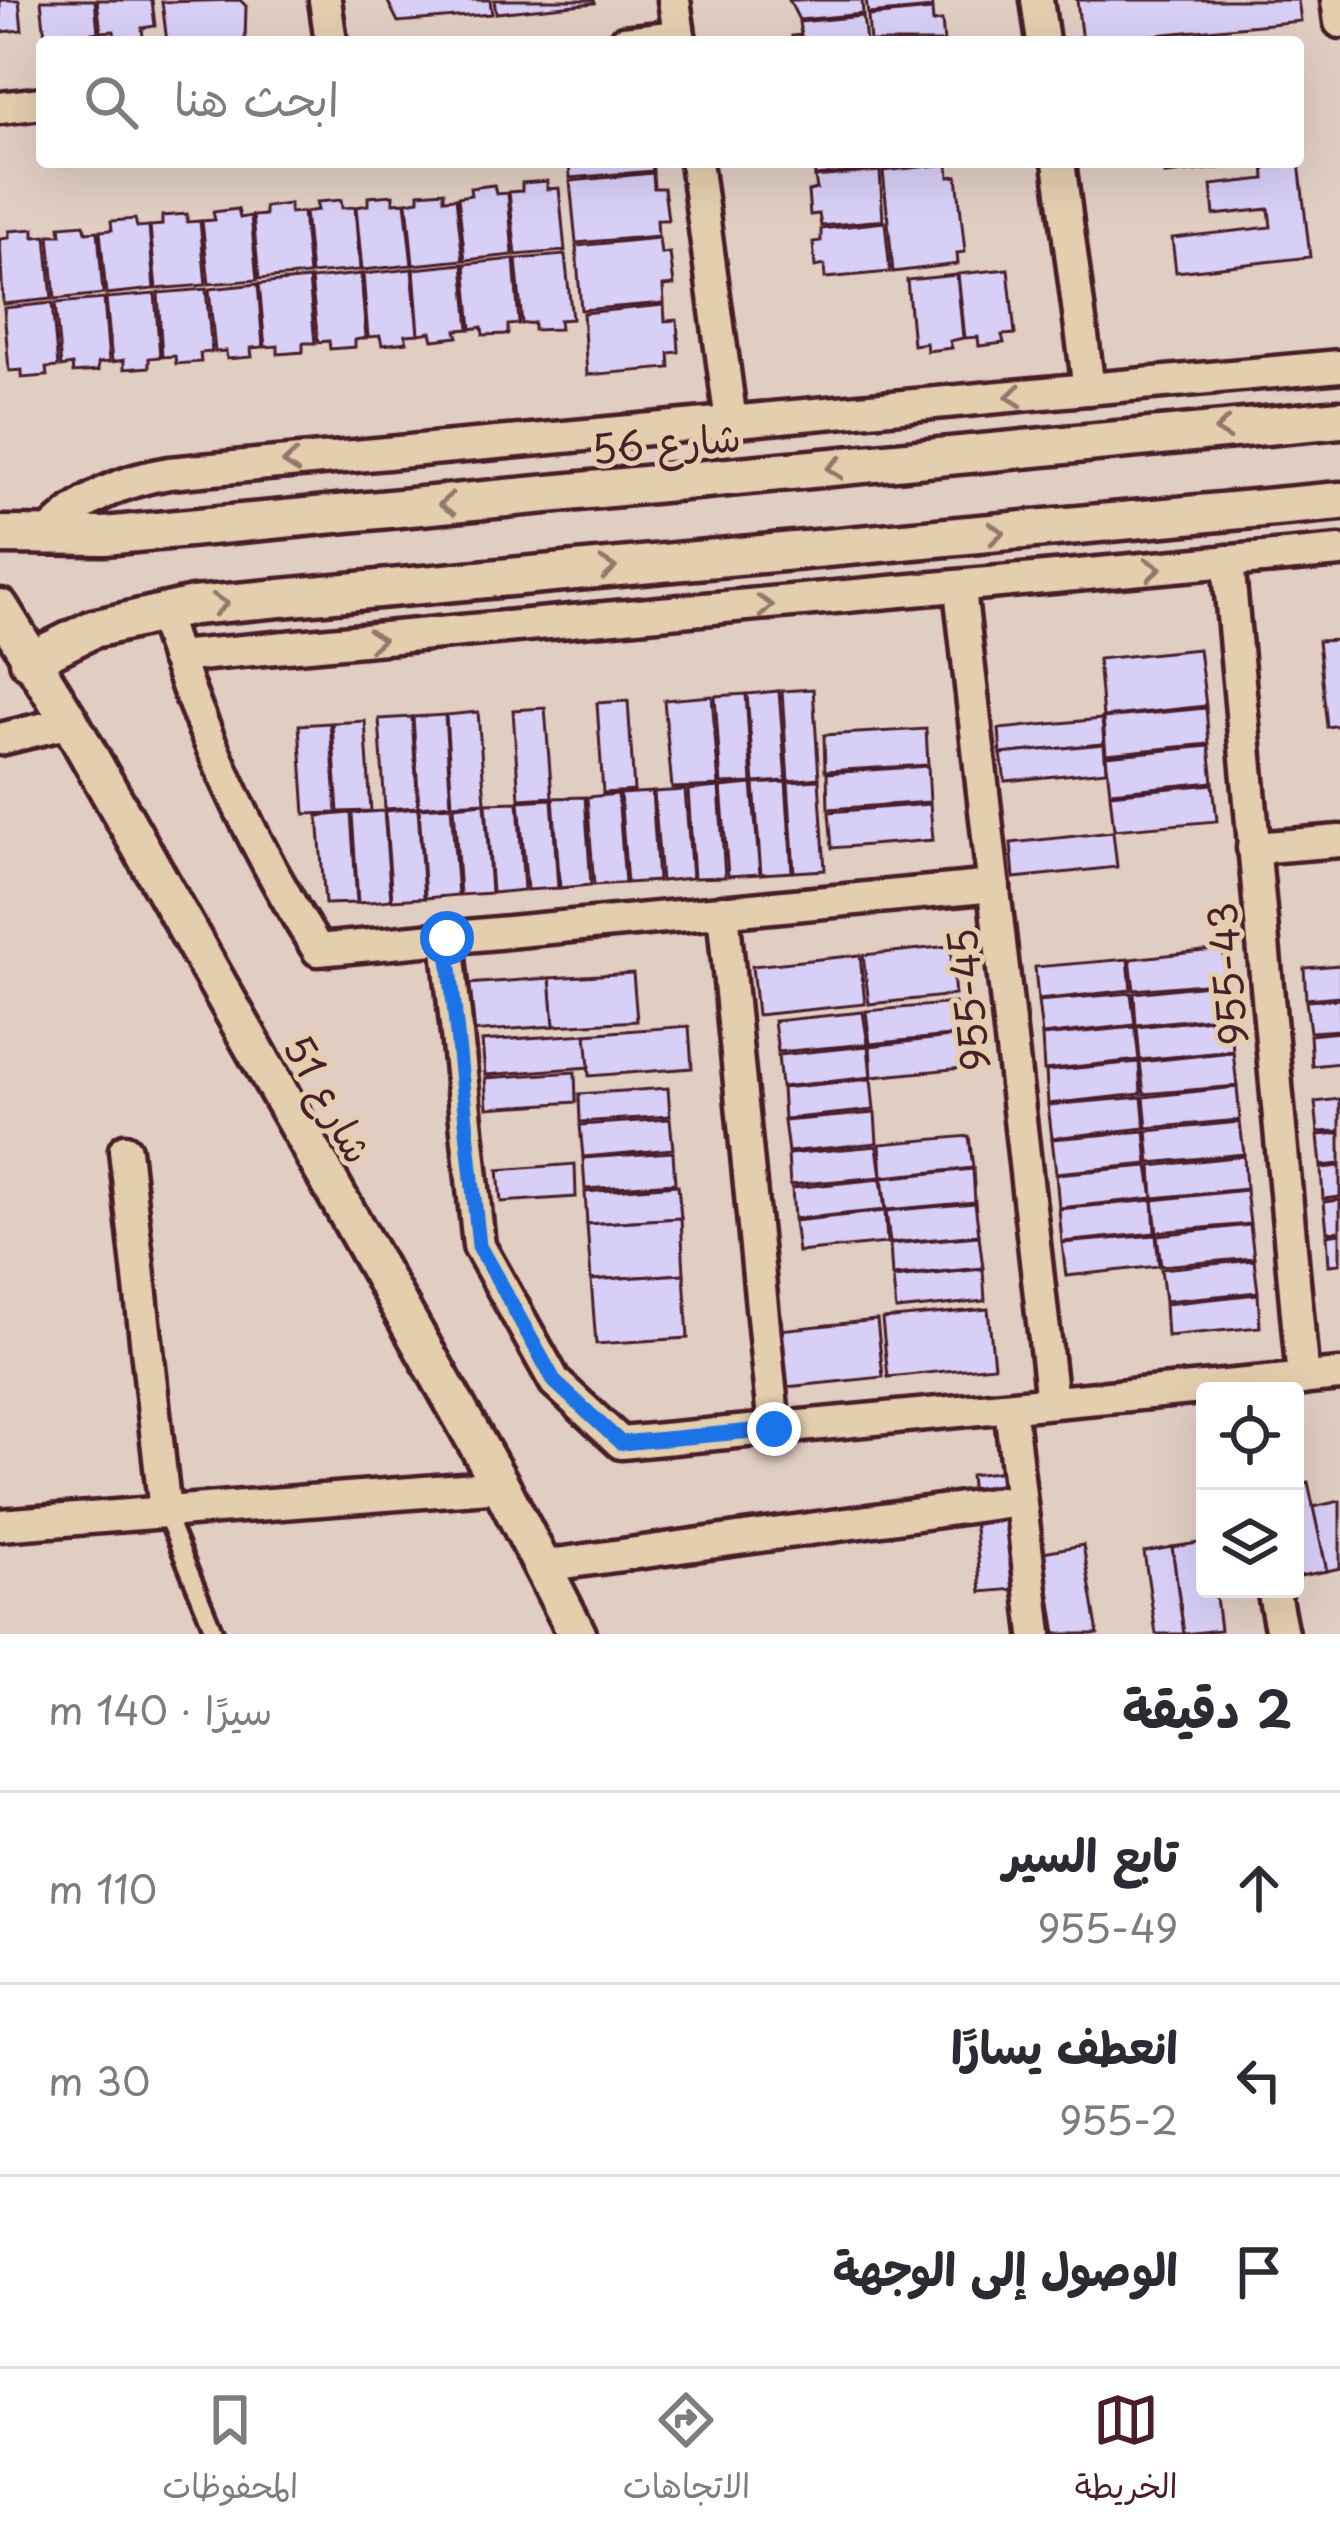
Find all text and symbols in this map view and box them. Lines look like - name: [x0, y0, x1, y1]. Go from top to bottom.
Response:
- search box: [36, 36, 1304, 168]
- text: ابحث هنا: [174, 63, 339, 131]
- icon: search: [78, 69, 144, 135]
- one-way arrow: [1004, 383, 1023, 408]
- street label: شارع 56: [589, 405, 743, 478]
- one-way arrow: [1214, 416, 1233, 441]
- one-way arrow: [281, 449, 300, 474]
- one-way arrow: [826, 455, 845, 481]
- one-way arrow: [437, 491, 456, 516]
- one-way arrow: [987, 521, 1006, 546]
- one-way arrow: [599, 556, 618, 581]
- one-way arrow: [1144, 557, 1163, 582]
- one-way arrow: [210, 591, 229, 617]
- one-way arrow: [756, 594, 775, 619]
- one-way arrow: [367, 628, 386, 653]
- street label: 955-43: [1190, 900, 1262, 1048]
- route start: [420, 911, 474, 965]
- street label: 955-45: [930, 926, 1004, 1074]
- street label: شارع 51: [270, 1023, 389, 1173]
- map controls: [1196, 1382, 1304, 1598]
- button: locate: [1196, 1382, 1304, 1490]
- route end: [747, 1402, 801, 1456]
- button: layers: [1196, 1490, 1304, 1598]
- text: 2 دقيقة: [1122, 1668, 1292, 1745]
- text: سيرًا · 140 m: [48, 1679, 272, 1738]
- text: تابع السير: [1003, 1819, 1178, 1887]
- icon: ahead: [1226, 1855, 1292, 1921]
- text: 110 m: [48, 1858, 157, 1917]
- text: 955-49: [1037, 1897, 1178, 1956]
- text: انعطف يسارًا: [951, 2011, 1178, 2079]
- icon: left: [1226, 2047, 1292, 2113]
- text: 30 m: [48, 2050, 150, 2109]
- text: 955-2: [1059, 2089, 1178, 2148]
- text: الوصول إلى الوجهة: [833, 2233, 1178, 2301]
- icon: arrive: [1226, 2239, 1292, 2305]
- tab: المحفوظات: [162, 2387, 298, 2516]
- tab: الاتجاهات: [623, 2387, 750, 2516]
- tab: الخريطة: [1075, 2387, 1178, 2516]

